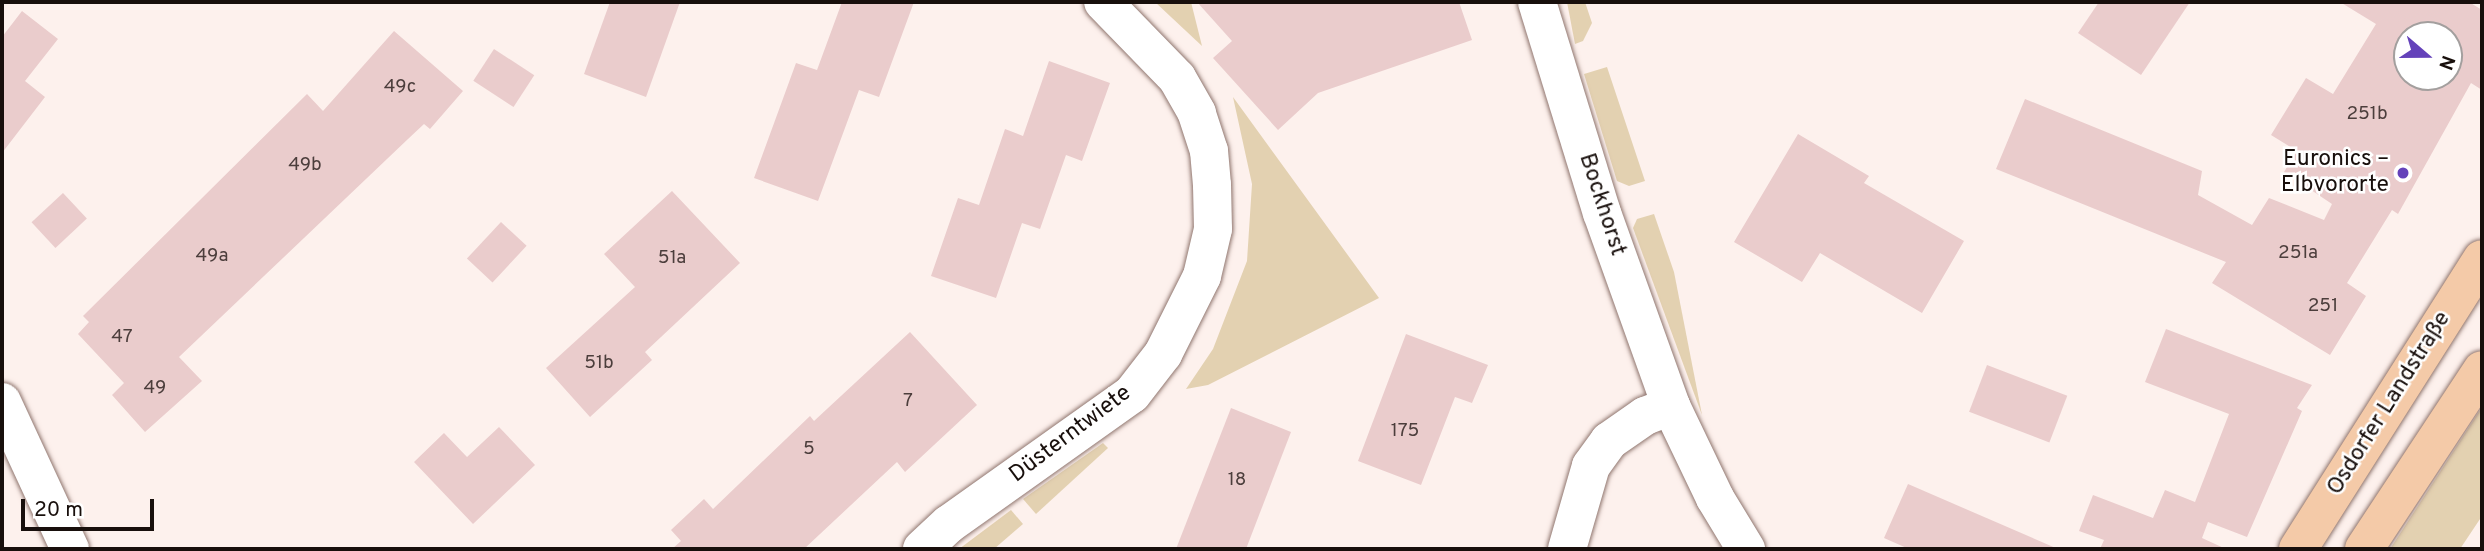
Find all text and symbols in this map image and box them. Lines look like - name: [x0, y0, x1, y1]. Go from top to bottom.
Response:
- north arrow: [2393, 21, 2463, 91]
- text: N: [2432, 52, 2459, 73]
- house number: 49c: [384, 77, 416, 99]
- house number: 251b: [2346, 104, 2388, 126]
- place label: Euronics – Elbvororte: [2281, 146, 2389, 200]
- street label: Bockhorst: [1571, 150, 1631, 260]
- house number: 49b: [288, 155, 322, 177]
- marker: Euronics – Elbvororte: [2395, 165, 2411, 181]
- house number: 251a: [2278, 243, 2318, 265]
- house number: 49a: [196, 246, 228, 268]
- house number: 51a: [658, 248, 686, 270]
- house number: 251: [2308, 296, 2338, 318]
- street label: Osdorfer Landstraße: [2322, 307, 2458, 501]
- house number: 47: [111, 327, 133, 349]
- house number: 51b: [584, 353, 614, 375]
- house number: 49: [144, 378, 166, 400]
- street label: Düsterntwiete: [1005, 380, 1137, 490]
- house number: 7: [903, 391, 913, 413]
- house number: 175: [1391, 421, 1419, 443]
- house number: 5: [803, 439, 815, 461]
- house number: 18: [1228, 470, 1246, 492]
- scale bar: [24, 484, 158, 528]
- text: 20 m: [34, 497, 83, 524]

